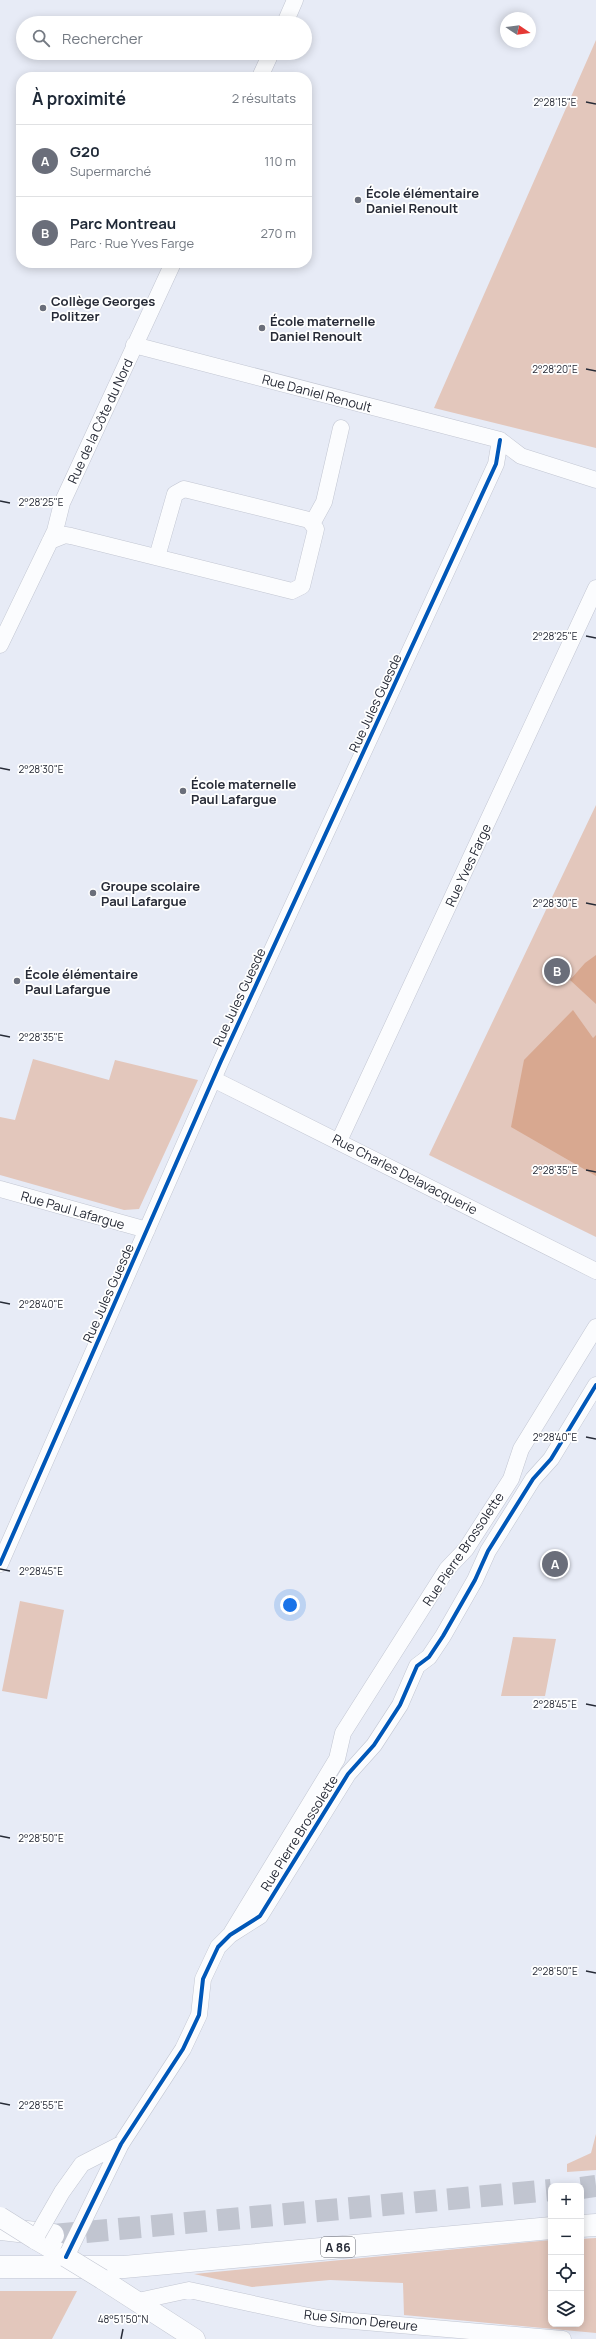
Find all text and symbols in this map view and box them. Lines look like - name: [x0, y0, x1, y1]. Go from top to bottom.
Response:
- north arrow: [500, 12, 536, 48]
- search box: [16, 16, 312, 60]
- icon: search: [30, 27, 52, 49]
- text: Rechercher: [62, 28, 143, 49]
- text: À proximité: [32, 87, 126, 110]
- text: 2 résultats: [232, 89, 296, 107]
- text: 2°28'15"E: [533, 95, 577, 109]
- text: G20: [70, 141, 100, 162]
- text: A: [41, 152, 49, 170]
- text: 110 m: [264, 152, 296, 170]
- text: Supermarché: [70, 162, 151, 180]
- place label: École élémentaire Daniel Renoult: [366, 184, 479, 217]
- marker: École élémentaire Daniel Renoult: [353, 195, 363, 205]
- text: Parc Montreau: [70, 213, 176, 234]
- text: B: [41, 224, 49, 242]
- text: 270 m: [261, 224, 296, 242]
- text: Parc · Rue Yves Farge: [70, 234, 194, 252]
- place label: Collège Georges Politzer: [51, 292, 155, 325]
- marker: Collège Georges Politzer: [38, 303, 48, 313]
- place label: École maternelle Daniel Renoult: [270, 312, 376, 345]
- marker: École maternelle Daniel Renoult: [257, 323, 267, 333]
- street label: Rue de la Côte du Nord: [63, 356, 137, 486]
- text: 2°28'20"E: [532, 362, 578, 376]
- street label: Rue Daniel Renoult: [260, 370, 374, 416]
- text: 2°28'25"E: [19, 495, 64, 509]
- text: 2°28'25"E: [533, 629, 578, 643]
- street label: Rue Jules Guesde: [344, 651, 406, 755]
- text: 2°28'30"E: [18, 762, 64, 776]
- place label: École maternelle Paul Lafargue: [191, 775, 297, 808]
- marker: École maternelle Paul Lafargue: [178, 786, 188, 796]
- street label: Rue Yves Farge: [441, 820, 495, 909]
- place label: Groupe scolaire Paul Lafargue: [101, 877, 200, 910]
- marker: Groupe scolaire Paul Lafargue: [88, 888, 98, 898]
- text: 2°28'30"E: [532, 896, 578, 910]
- street label: Rue Jules Guesde: [208, 945, 270, 1049]
- pin: B: [544, 956, 570, 986]
- place label: École élémentaire Paul Lafargue: [25, 965, 138, 998]
- marker: École élémentaire Paul Lafargue: [12, 976, 22, 986]
- text: 2°28'35"E: [19, 1030, 64, 1044]
- street label: Rue Charles Delavacquerie: [329, 1130, 481, 1219]
- text: 2°28'35"E: [533, 1163, 578, 1177]
- street label: Rue Paul Lafargue: [19, 1187, 127, 1234]
- street label: Rue Jules Guesde: [78, 1240, 138, 1345]
- text: 2°28'40"E: [19, 1297, 63, 1311]
- text: 2°28'40"E: [533, 1430, 577, 1444]
- street label: Rue Pierre Brossolette: [418, 1488, 508, 1609]
- pin: A: [542, 1549, 568, 1579]
- text: 2°28'45"E: [19, 1564, 63, 1578]
- your location: [280, 1595, 300, 1615]
- text: 2°28'45"E: [533, 1697, 577, 1711]
- street label: Rue Pierre Brossolette: [256, 1771, 342, 1894]
- text: 2°28'50"E: [18, 1831, 64, 1845]
- text: 2°28'50"E: [532, 1964, 578, 1978]
- text: 2°28'55"E: [18, 2098, 64, 2112]
- map controls: [548, 2183, 584, 2327]
- button: +: [548, 2183, 584, 2219]
- button: −: [548, 2219, 584, 2255]
- road number: A 86: [321, 2237, 355, 2257]
- button: locate: [548, 2255, 584, 2291]
- button: layers: [548, 2291, 584, 2327]
- street label: Rue Simon Dereure: [303, 2305, 419, 2335]
- text: 48°51'50"N: [98, 2312, 148, 2326]

